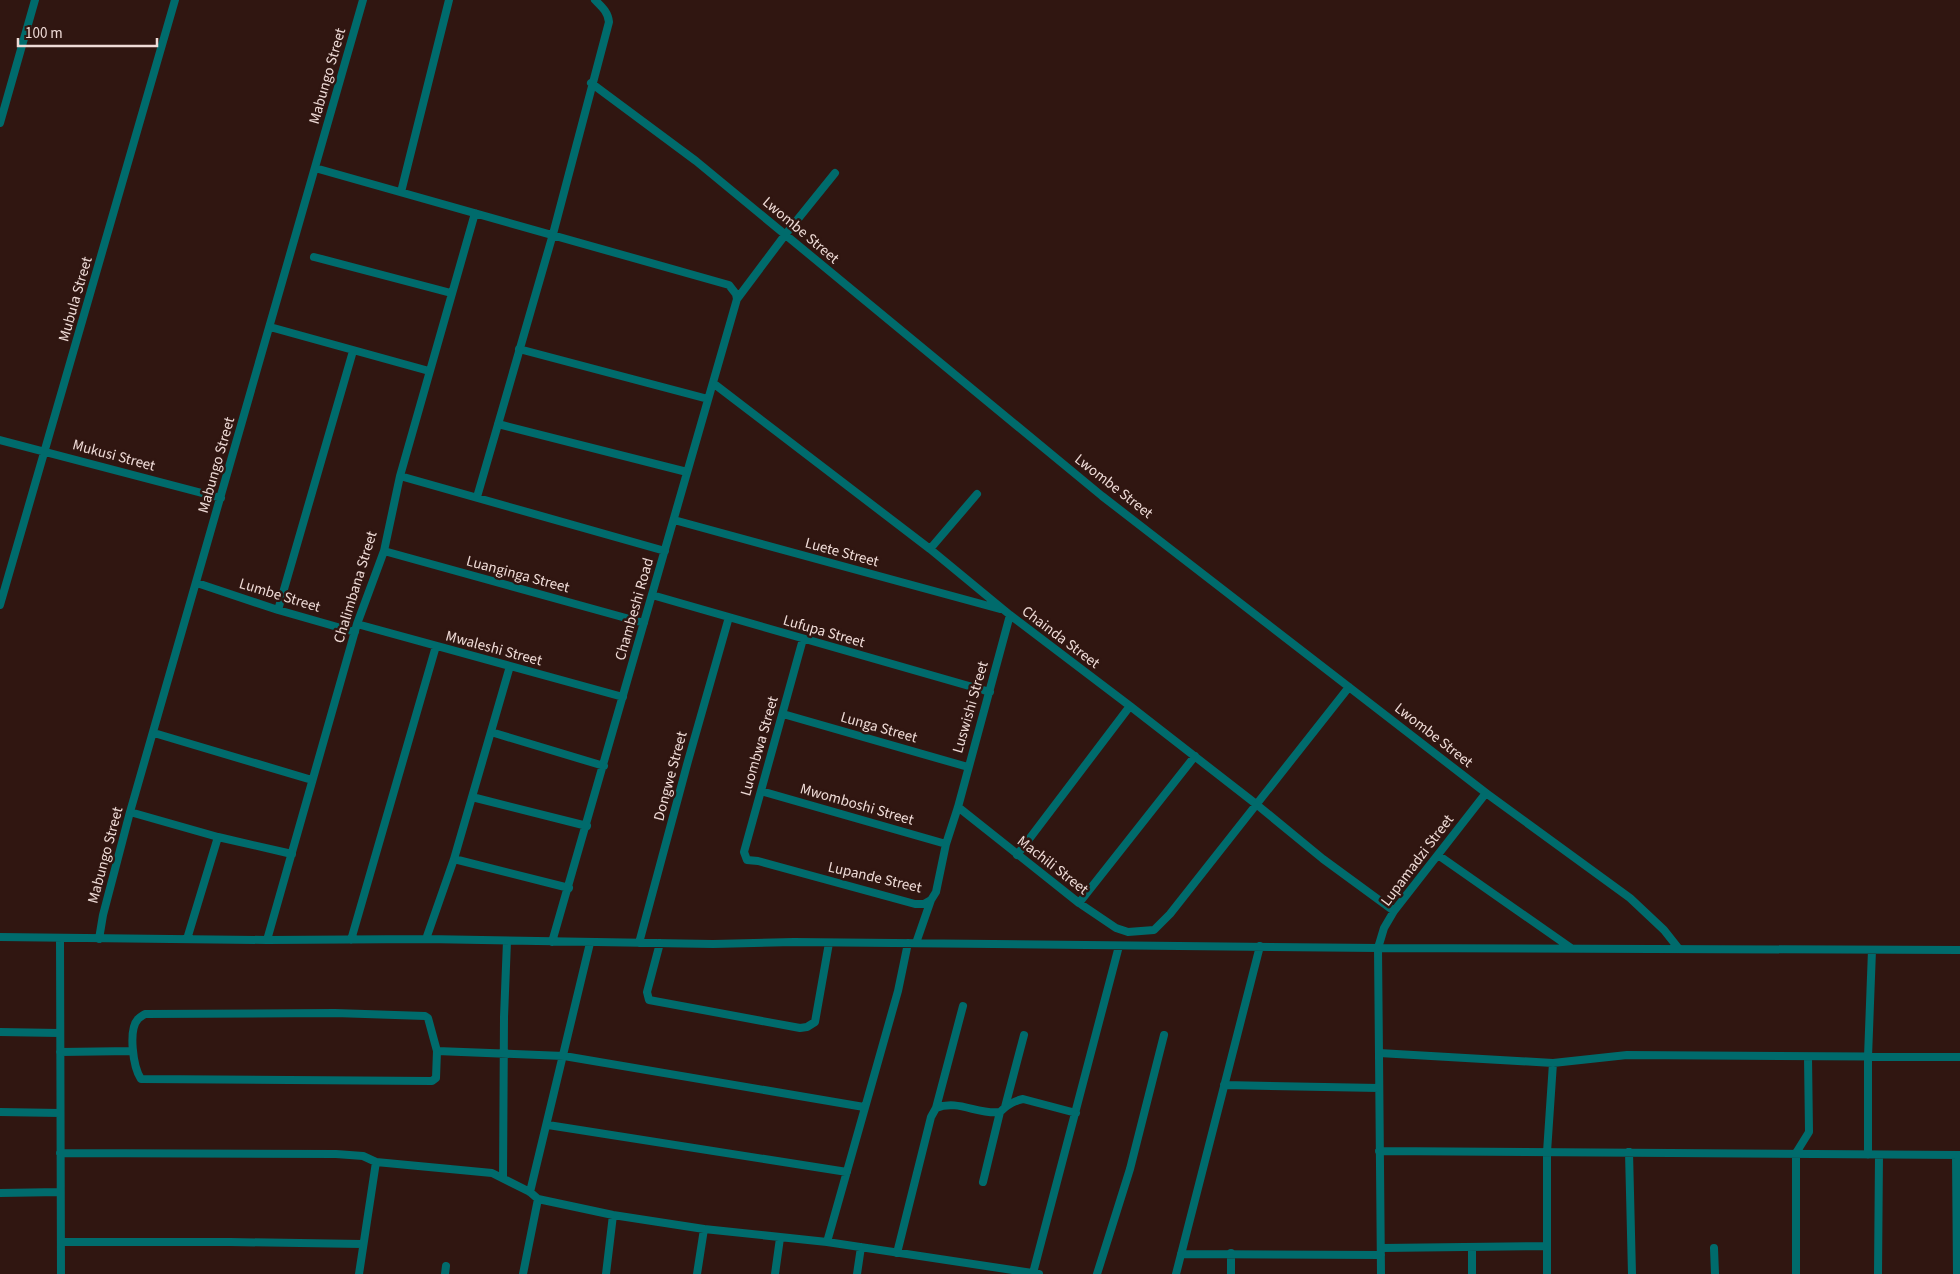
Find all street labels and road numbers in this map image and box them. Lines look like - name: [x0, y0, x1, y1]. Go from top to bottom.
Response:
- street label: Mabungo Street: [304, 26, 351, 127]
- street label: Lwombe Street: [758, 192, 844, 269]
- street label: Mubula Street: [53, 254, 98, 344]
- street label: Mabungo Street: [193, 415, 240, 516]
- street label: Mukusi Street: [70, 434, 158, 477]
- street label: Lwombe Street: [1070, 449, 1157, 524]
- street label: Chalimbana Street: [328, 528, 383, 646]
- street label: Luete Street: [803, 533, 881, 572]
- street label: Luanginga Street: [464, 551, 572, 598]
- street label: Chambeshi Road: [610, 555, 659, 663]
- street label: Lumbe Street: [237, 573, 323, 618]
- street label: Chainda Street: [1017, 601, 1104, 674]
- street label: Lufupa Street: [781, 610, 867, 653]
- street label: Mwaleshi Street: [443, 626, 544, 671]
- street label: Luswishi Street: [947, 659, 994, 756]
- street label: Luombwa Street: [735, 694, 784, 798]
- street label: Lwombe Street: [1390, 698, 1477, 773]
- street label: Lunga Street: [838, 707, 920, 748]
- street label: Dongwe Street: [648, 729, 693, 823]
- street label: Mwomboshi Street: [798, 778, 916, 831]
- street label: Mabungo Street: [83, 805, 128, 906]
- street label: Lupamadzi Street: [1376, 810, 1459, 911]
- street label: Machili Street: [1013, 831, 1093, 900]
- street label: Lupande Street: [826, 857, 924, 898]

